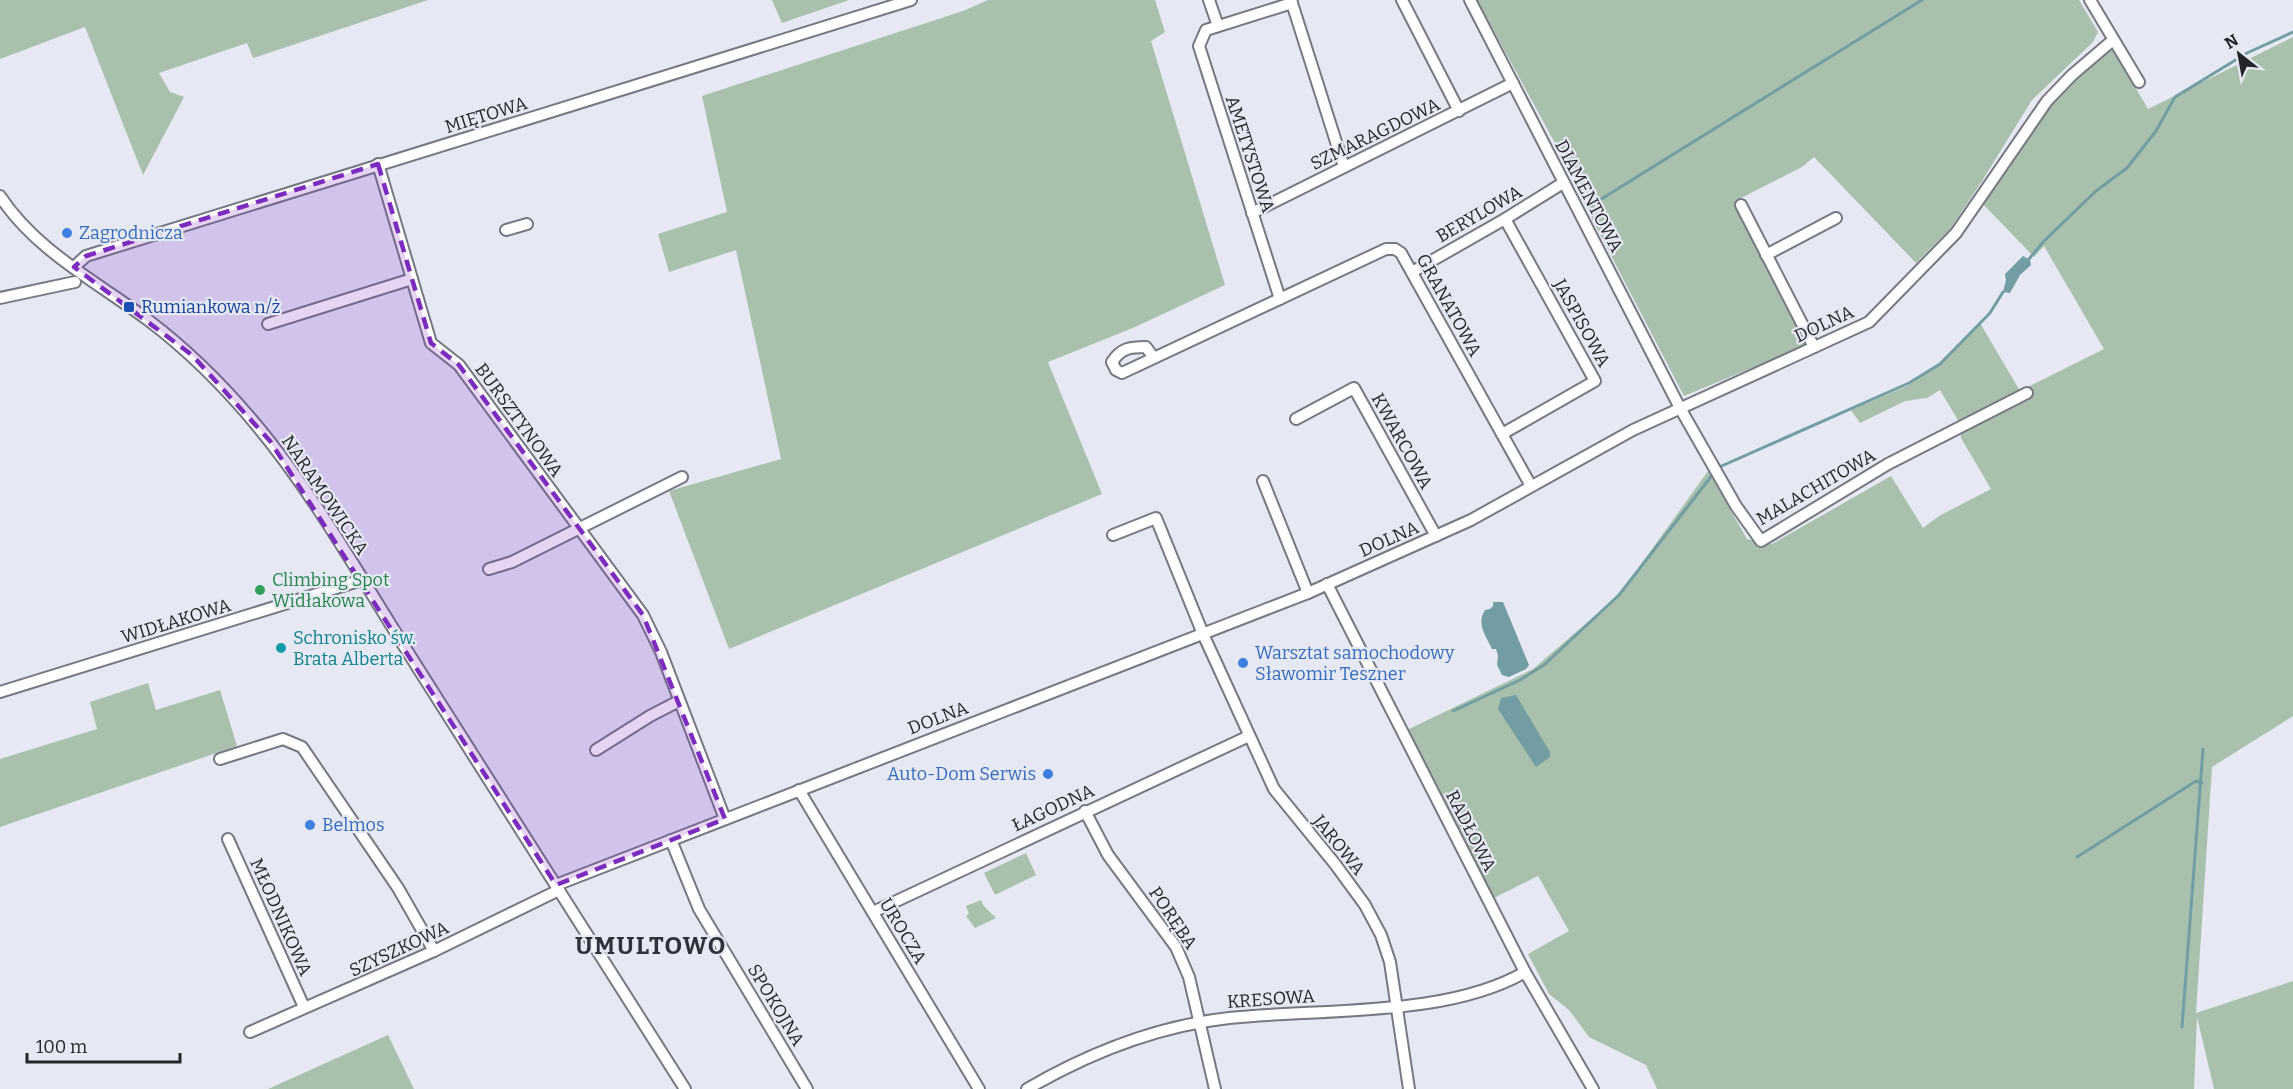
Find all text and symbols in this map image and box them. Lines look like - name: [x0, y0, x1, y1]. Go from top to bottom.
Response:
- north arrow: [2209, 24, 2269, 84]
- text: N: [2221, 30, 2242, 53]
- street label: MIĘTOWA: [442, 92, 530, 138]
- street label: AMETYSTOWA: [1221, 93, 1279, 216]
- street label: SZMARAGDOWA: [1307, 93, 1444, 175]
- street label: DIAMENTOWA: [1550, 136, 1628, 256]
- street label: BERYLOWA: [1432, 180, 1526, 247]
- place label: Zagrodnicza: [79, 222, 183, 244]
- marker: Zagrodnicza: [60, 226, 74, 240]
- street label: GRANATOWA: [1412, 250, 1486, 360]
- street label: JASPISOWA: [1548, 274, 1615, 371]
- place label: Rumiankowa n/ż: [141, 296, 280, 318]
- marker: Rumiankowa n/ż: [122, 300, 136, 314]
- street label: DOLNA: [1791, 301, 1857, 347]
- street label: BURSZTYNOWA: [470, 359, 568, 482]
- street label: KWARCOWA: [1367, 389, 1437, 493]
- street label: NARAMOWICKA: [277, 431, 373, 559]
- street label: MALACHITOWA: [1753, 444, 1880, 530]
- street label: DOLNA: [1356, 516, 1422, 562]
- place label: Climbing Spot Widłakowa: [272, 569, 390, 612]
- marker: Climbing Spot Widłakowa: [253, 583, 267, 597]
- street label: WIDŁAKOWA: [119, 594, 234, 648]
- place label: Schronisko św. Brata Alberta: [293, 627, 416, 670]
- marker: Schronisko św. Brata Alberta: [274, 641, 288, 655]
- place label: Warsztat samochodowy Sławomir Teszner: [1255, 642, 1455, 685]
- marker: Warsztat samochodowy Sławomir Teszner: [1236, 656, 1250, 670]
- street label: DOLNA: [905, 696, 971, 740]
- place label: Auto-Dom Serwis: [887, 763, 1036, 785]
- marker: Auto-Dom Serwis: [1041, 767, 1055, 781]
- street label: ŁAGODNA: [1008, 779, 1098, 837]
- street label: RADŁOWA: [1441, 787, 1501, 876]
- street label: JAROWA: [1308, 810, 1370, 880]
- place label: Belmos: [322, 814, 385, 836]
- marker: Belmos: [303, 818, 317, 832]
- street label: MŁODNIKOWA: [245, 855, 317, 979]
- street label: PORĘBA: [1144, 883, 1202, 954]
- street label: UROCZA: [875, 894, 931, 968]
- street label: SZYSZKOWA: [346, 916, 452, 982]
- district label: UMULTOWO: [575, 932, 727, 960]
- street label: SPOKOJNA: [743, 960, 809, 1050]
- street label: KRESOWA: [1226, 985, 1316, 1013]
- scale bar: [27, 1026, 180, 1064]
- text: 100 m: [36, 1036, 87, 1058]

